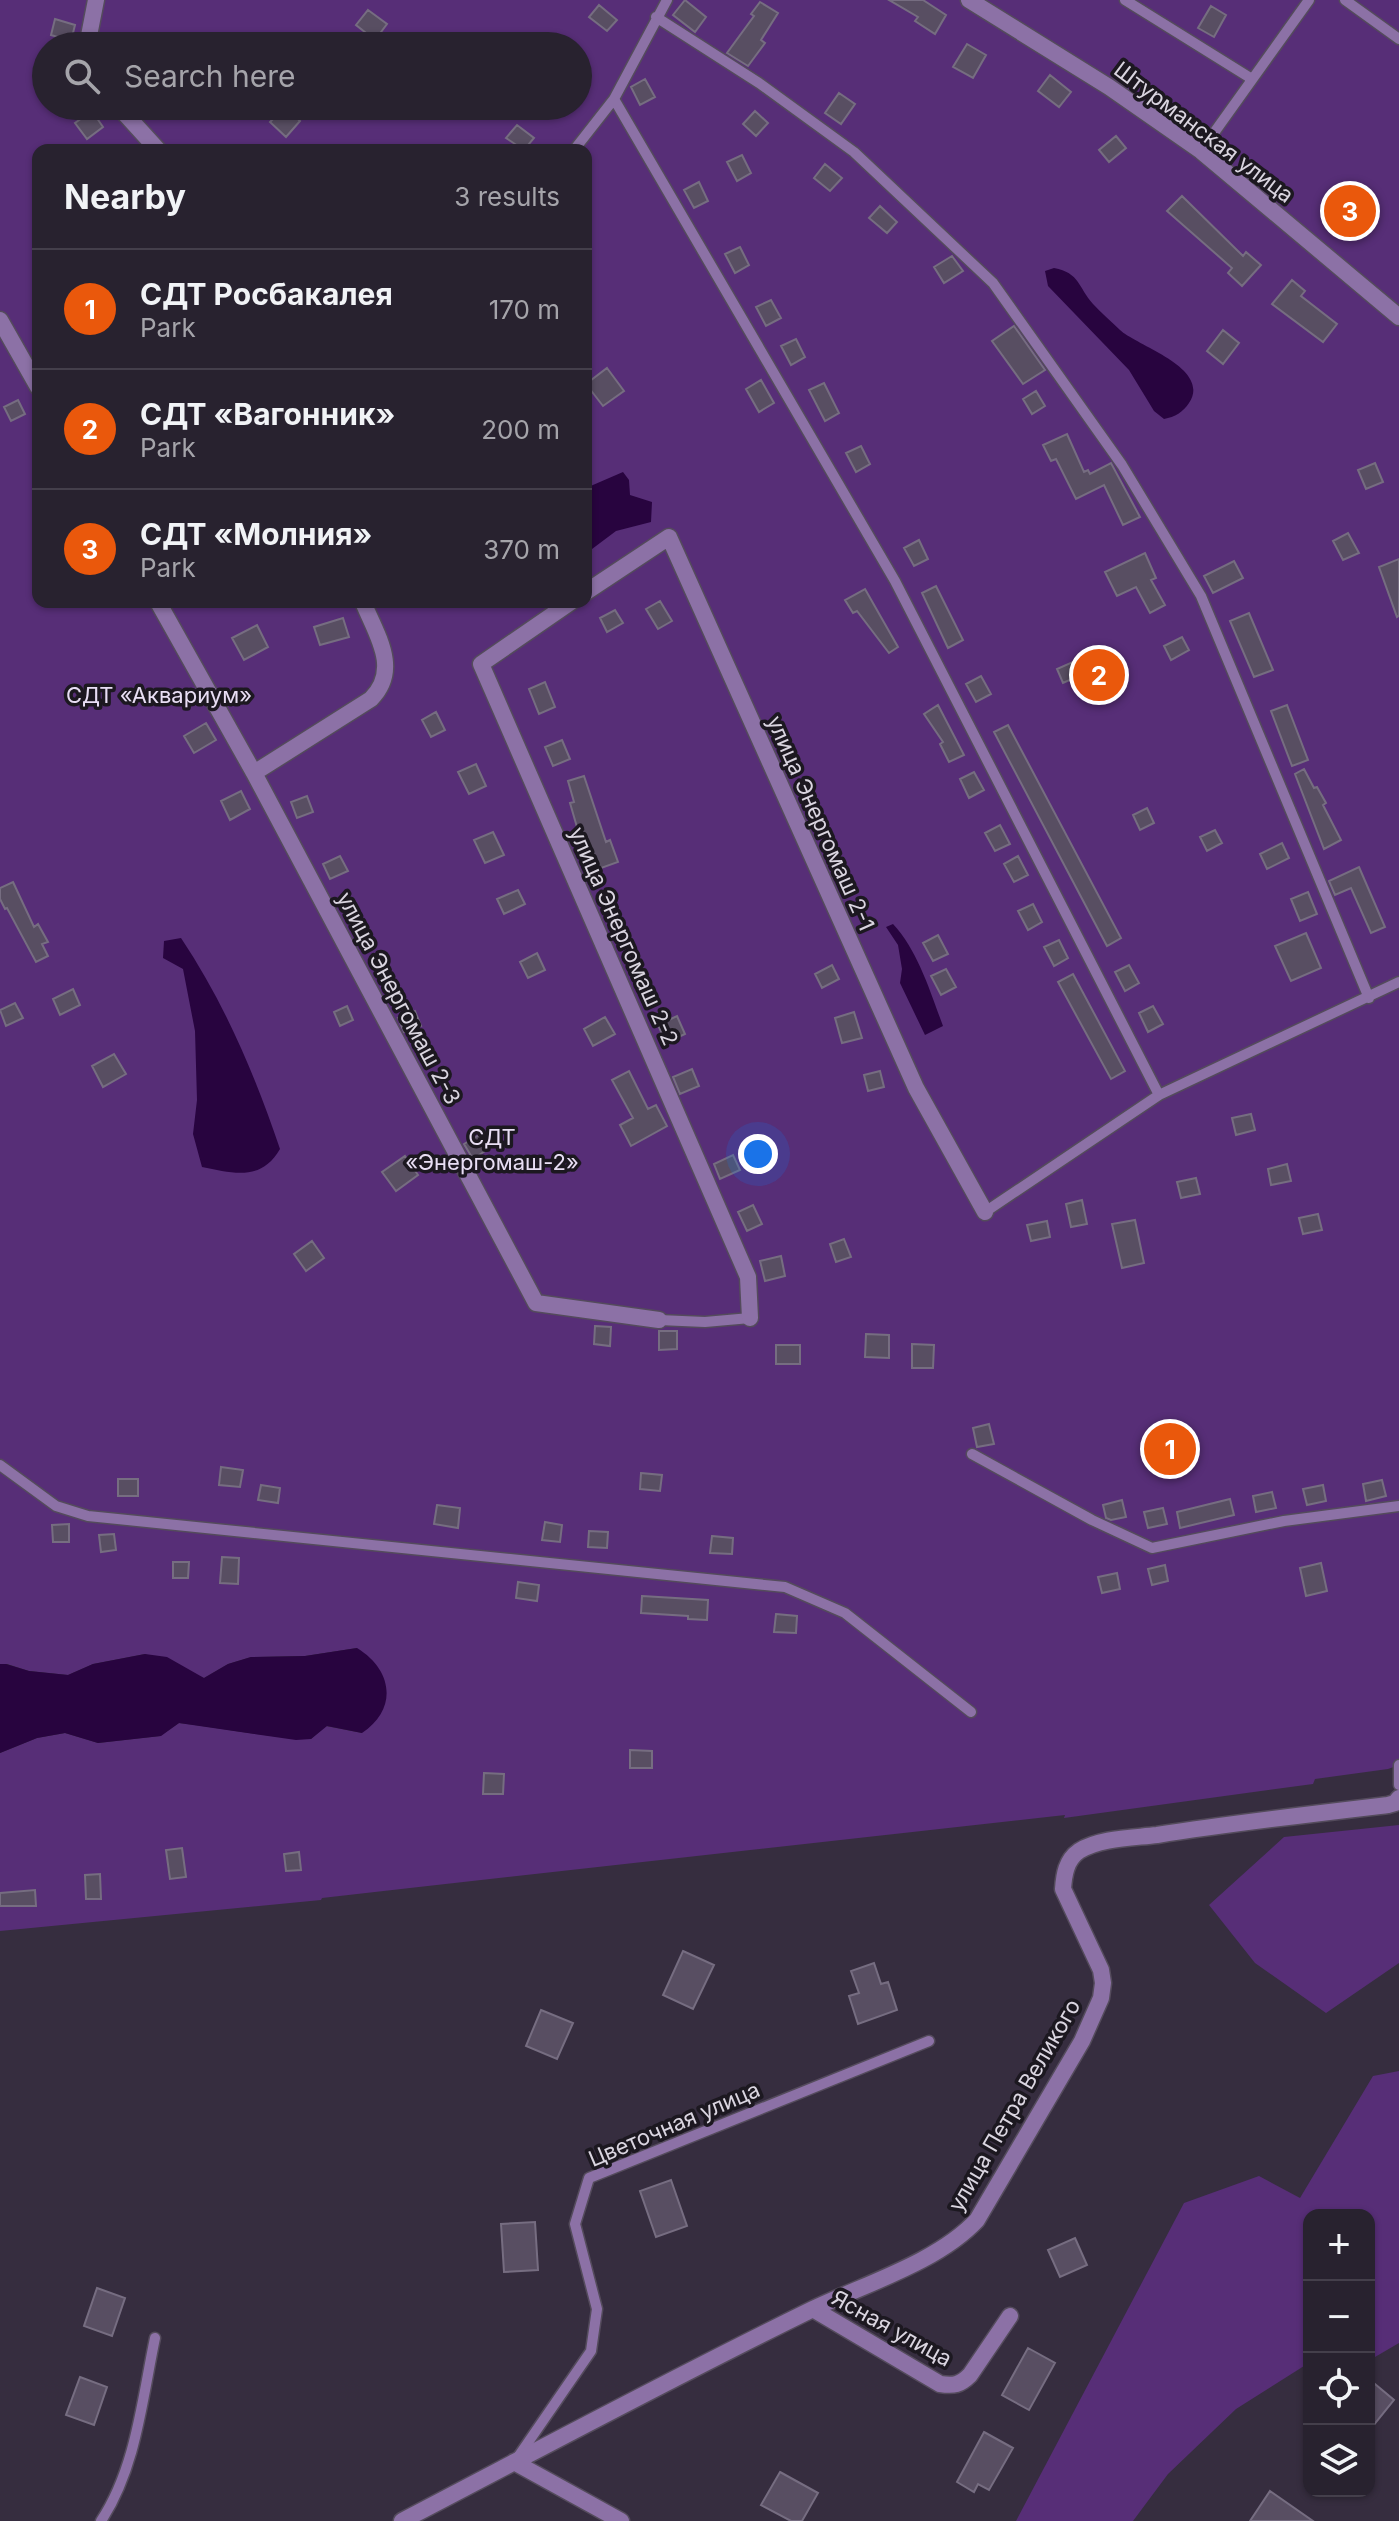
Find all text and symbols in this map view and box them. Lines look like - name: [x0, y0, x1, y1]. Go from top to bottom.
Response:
- search box: [32, 32, 592, 120]
- icon: search: [60, 54, 104, 98]
- street label: Штурманская улица: [1109, 56, 1299, 208]
- text: Search here: [124, 58, 296, 94]
- text: Nearby: [64, 176, 186, 217]
- text: 3 results: [454, 181, 560, 212]
- pin: 3: [1324, 181, 1376, 241]
- text: СДТ Росбакалея: [140, 276, 393, 312]
- text: 1: [84, 294, 96, 325]
- text: 170 m: [489, 294, 560, 325]
- text: Park: [140, 312, 196, 343]
- text: СДТ «Вагонник»: [140, 396, 395, 432]
- text: 2: [82, 414, 98, 445]
- text: 200 m: [481, 414, 560, 445]
- text: Park: [140, 432, 196, 463]
- text: СДТ «Молния»: [140, 516, 372, 552]
- text: 3: [82, 534, 98, 565]
- text: 370 m: [483, 534, 560, 565]
- text: Park: [140, 552, 196, 583]
- pin: 2: [1073, 645, 1125, 705]
- park label: СДТ «Аквариум»: [66, 682, 252, 708]
- street label: улица Энергомаш 2-1: [762, 711, 880, 935]
- street label: улица Энергомаш 2-2: [564, 823, 684, 1049]
- street label: улица Энергомаш 2-3: [332, 887, 466, 1109]
- park label: СДТ «Энергомаш-2»: [405, 1124, 579, 1175]
- your location: [738, 1134, 778, 1174]
- pin: 1: [1144, 1419, 1196, 1479]
- street label: улица Петра Великого: [943, 1994, 1085, 2216]
- street label: Цветочная улица: [585, 2076, 763, 2172]
- map controls: [1303, 2209, 1375, 2497]
- button: +: [1303, 2209, 1375, 2281]
- button: −: [1303, 2281, 1375, 2353]
- street label: Ясная улица: [828, 2284, 956, 2372]
- button: locate: [1303, 2353, 1375, 2425]
- button: layers: [1303, 2425, 1375, 2497]

